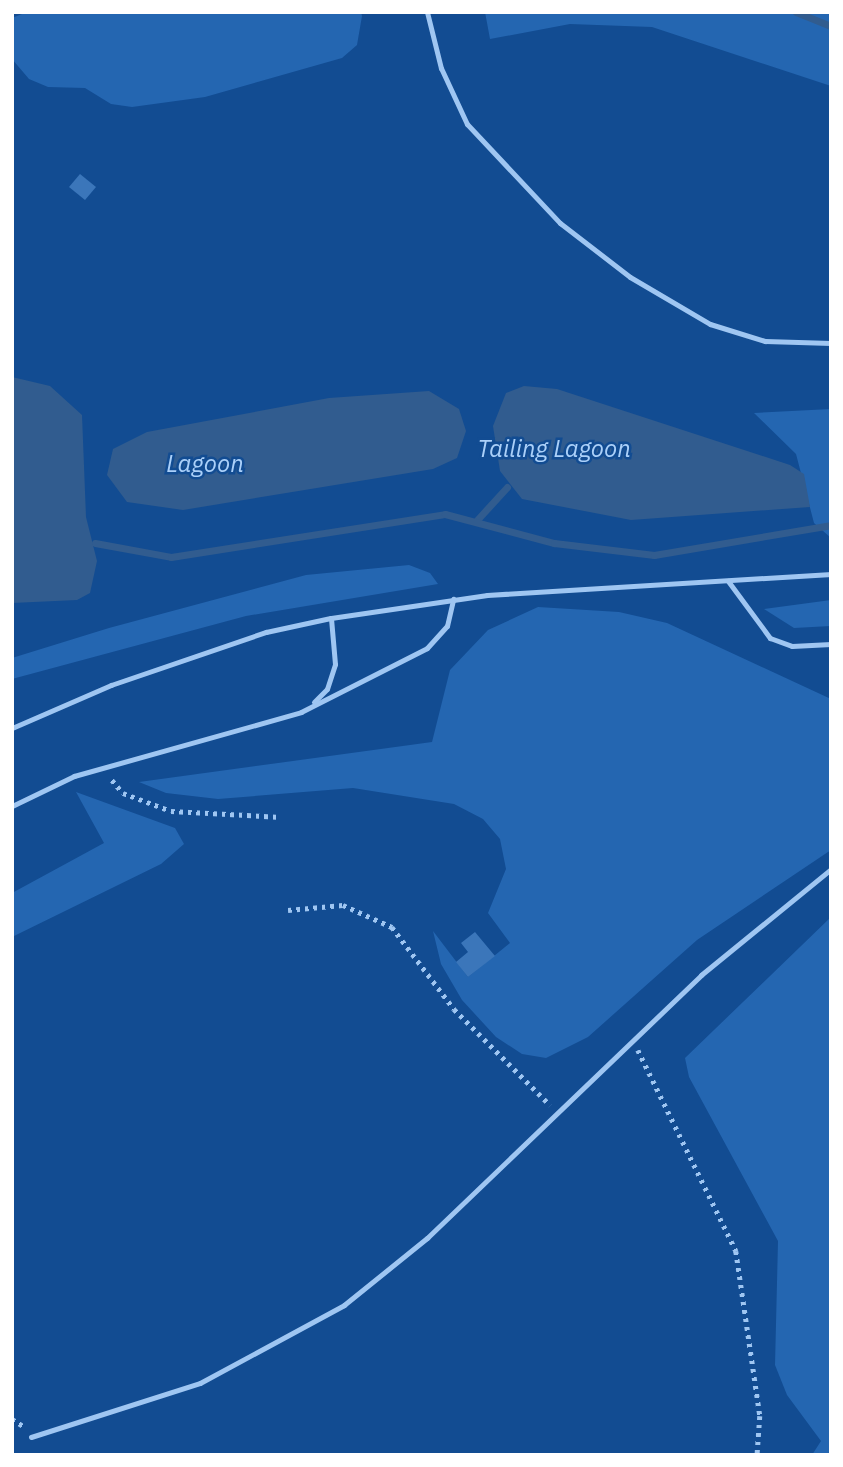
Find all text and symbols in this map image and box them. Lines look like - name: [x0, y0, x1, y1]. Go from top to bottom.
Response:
- water label: Tailing Lagoon: [477, 435, 631, 463]
- water label: Lagoon: [166, 450, 244, 478]

